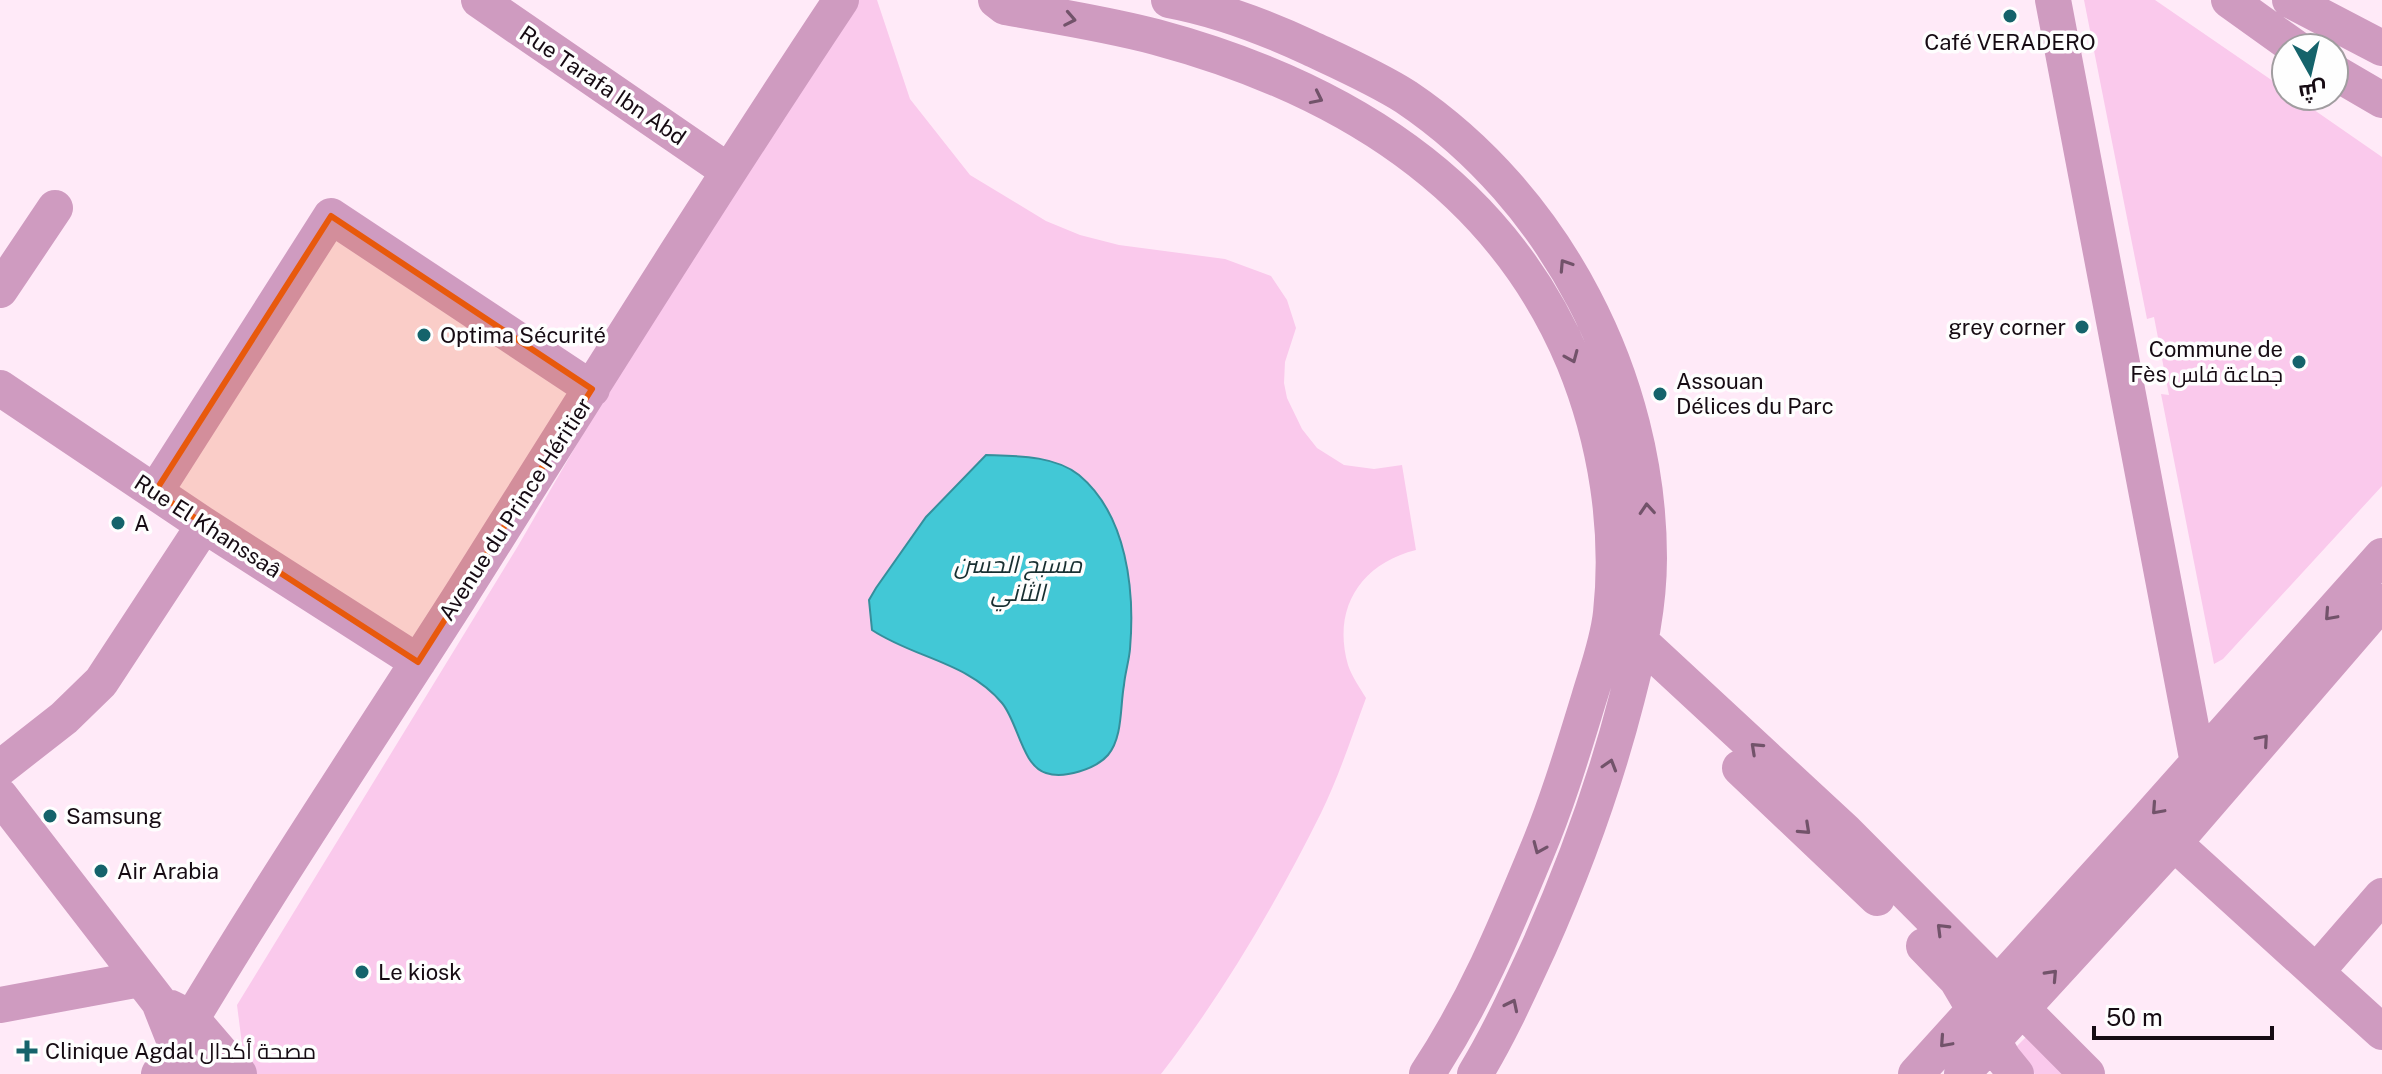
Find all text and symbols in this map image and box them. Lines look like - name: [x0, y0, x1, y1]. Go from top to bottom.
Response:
- marker: Café VERADERO: [2001, 7, 2019, 25]
- one-way arrow: [1064, 9, 1077, 26]
- street label: Rue Tarafa Ibn Abd: [515, 20, 691, 150]
- place label: Café VERADERO: [1924, 29, 2096, 55]
- north arrow: [2270, 32, 2350, 112]
- text: ش: [2297, 76, 2329, 107]
- one-way arrow: [1308, 88, 1323, 104]
- one-way arrow: [1560, 259, 1575, 274]
- place label: grey corner: [1948, 314, 2066, 340]
- marker: grey corner: [2073, 318, 2091, 336]
- place label: Optima Sécurité: [440, 322, 606, 348]
- marker: Optima Sécurité: [415, 326, 433, 344]
- place label: Commune de Fès جماعة فاس: [2130, 336, 2283, 388]
- one-way arrow: [1562, 349, 1578, 363]
- marker: Commune de Fès جماعة فاس: [2290, 353, 2308, 371]
- place label: Assouan Délices du Parc: [1676, 368, 1834, 419]
- marker: Assouan Délices du Parc: [1651, 385, 1669, 403]
- street label: Avenue du Prince Héritier: [433, 393, 597, 625]
- street label: Rue El Khanssaâ: [130, 469, 286, 583]
- one-way arrow: [1639, 502, 1656, 515]
- place label: A: [134, 510, 150, 536]
- marker: A: [109, 514, 127, 532]
- water label: مسبح الحسن الثاني: [954, 550, 1083, 612]
- one-way arrow: [2326, 605, 2340, 620]
- one-way arrow: [2253, 734, 2268, 749]
- one-way arrow: [1750, 744, 1765, 758]
- one-way arrow: [1600, 758, 1616, 772]
- one-way arrow: [2153, 799, 2167, 814]
- place label: Samsung: [66, 803, 162, 829]
- marker: Samsung: [41, 807, 59, 825]
- one-way arrow: [1796, 819, 1810, 834]
- one-way arrow: [1532, 840, 1548, 854]
- place label: Air Arabia: [117, 858, 219, 884]
- marker: Air Arabia: [92, 862, 110, 880]
- one-way arrow: [1937, 924, 1951, 938]
- place label: Le kiosk: [378, 959, 462, 985]
- marker: Le kiosk: [353, 963, 371, 981]
- one-way arrow: [2043, 969, 2057, 984]
- scale bar: [2094, 990, 2272, 1040]
- one-way arrow: [1502, 999, 1518, 1014]
- text: 50 m: [2106, 1003, 2163, 1031]
- one-way arrow: [1940, 1033, 1954, 1048]
- place label: Clinique Agdal مصحة أكدال: [45, 1038, 316, 1064]
- marker: Clinique Agdal مصحة أكدال: [16, 1040, 38, 1062]

